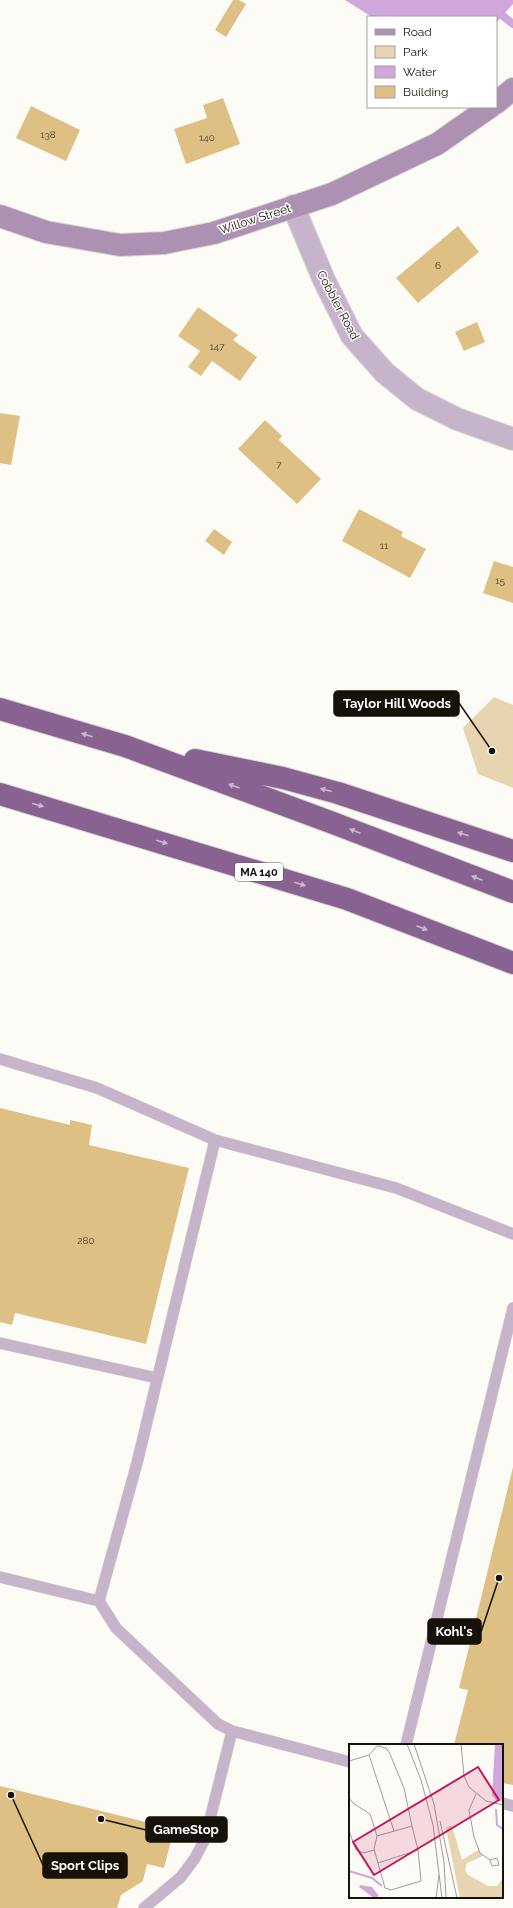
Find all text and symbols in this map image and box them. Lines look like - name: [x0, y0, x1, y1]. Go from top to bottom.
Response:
- legend: [367, 16, 497, 108]
- text: Road: [403, 25, 432, 39]
- text: Park: [403, 45, 428, 59]
- text: Water: [403, 65, 437, 79]
- text: Building: [403, 85, 449, 99]
- house number: 138: [40, 129, 56, 140]
- house number: 140: [199, 132, 215, 143]
- street label: Willow Street: [217, 201, 293, 237]
- house number: 6: [435, 260, 441, 271]
- street label: Cobbler Road: [314, 268, 362, 342]
- house number: 147: [209, 341, 225, 352]
- house number: 7: [276, 459, 282, 470]
- house number: 11: [380, 540, 389, 551]
- house number: 15: [495, 575, 505, 586]
- callout: Taylor Hill Woods: [334, 691, 459, 716]
- text: Taylor Hill Woods: [343, 696, 452, 711]
- one-way arrow: [81, 732, 93, 738]
- one-way arrow: [227, 783, 239, 789]
- one-way arrow: [320, 787, 332, 793]
- one-way arrow: [31, 802, 44, 808]
- one-way arrow: [349, 828, 361, 834]
- one-way arrow: [456, 831, 468, 837]
- one-way arrow: [156, 839, 168, 845]
- road number: MA 140: [235, 863, 283, 881]
- one-way arrow: [470, 875, 482, 881]
- one-way arrow: [294, 881, 306, 887]
- one-way arrow: [417, 925, 429, 931]
- house number: 280: [77, 1235, 95, 1246]
- callout: Kohl's: [428, 1619, 481, 1644]
- text: Kohl's: [435, 1624, 473, 1639]
- inset map: [349, 1744, 503, 1898]
- callout: GameStop: [146, 1817, 227, 1842]
- text: GameStop: [153, 1822, 219, 1837]
- callout: Sport Clips: [43, 1853, 127, 1878]
- text: Sport Clips: [51, 1858, 120, 1873]

